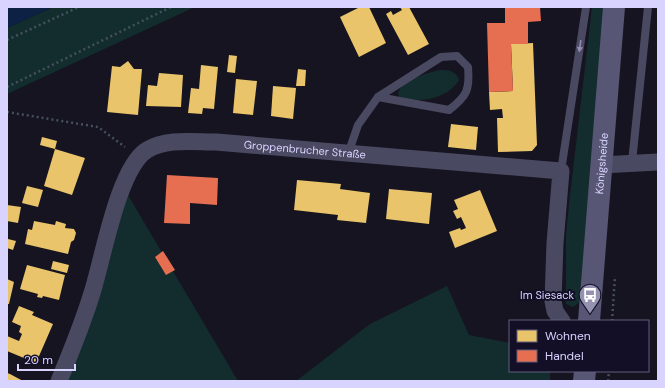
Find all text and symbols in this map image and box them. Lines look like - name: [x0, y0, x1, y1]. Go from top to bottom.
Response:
- one-way arrow: [577, 40, 583, 52]
- street label: Königsheide: [592, 132, 611, 195]
- street label: Groppenbrucher Straße: [243, 137, 366, 162]
- bus stop icon: Im Siesack: [577, 282, 603, 315]
- place label: Im Siesack: [520, 288, 574, 302]
- legend: [509, 320, 649, 372]
- text: Wohnen: [545, 328, 591, 344]
- scale bar: [18, 346, 75, 372]
- text: Handel: [545, 348, 584, 364]
- text: 20 m: [24, 352, 53, 368]

